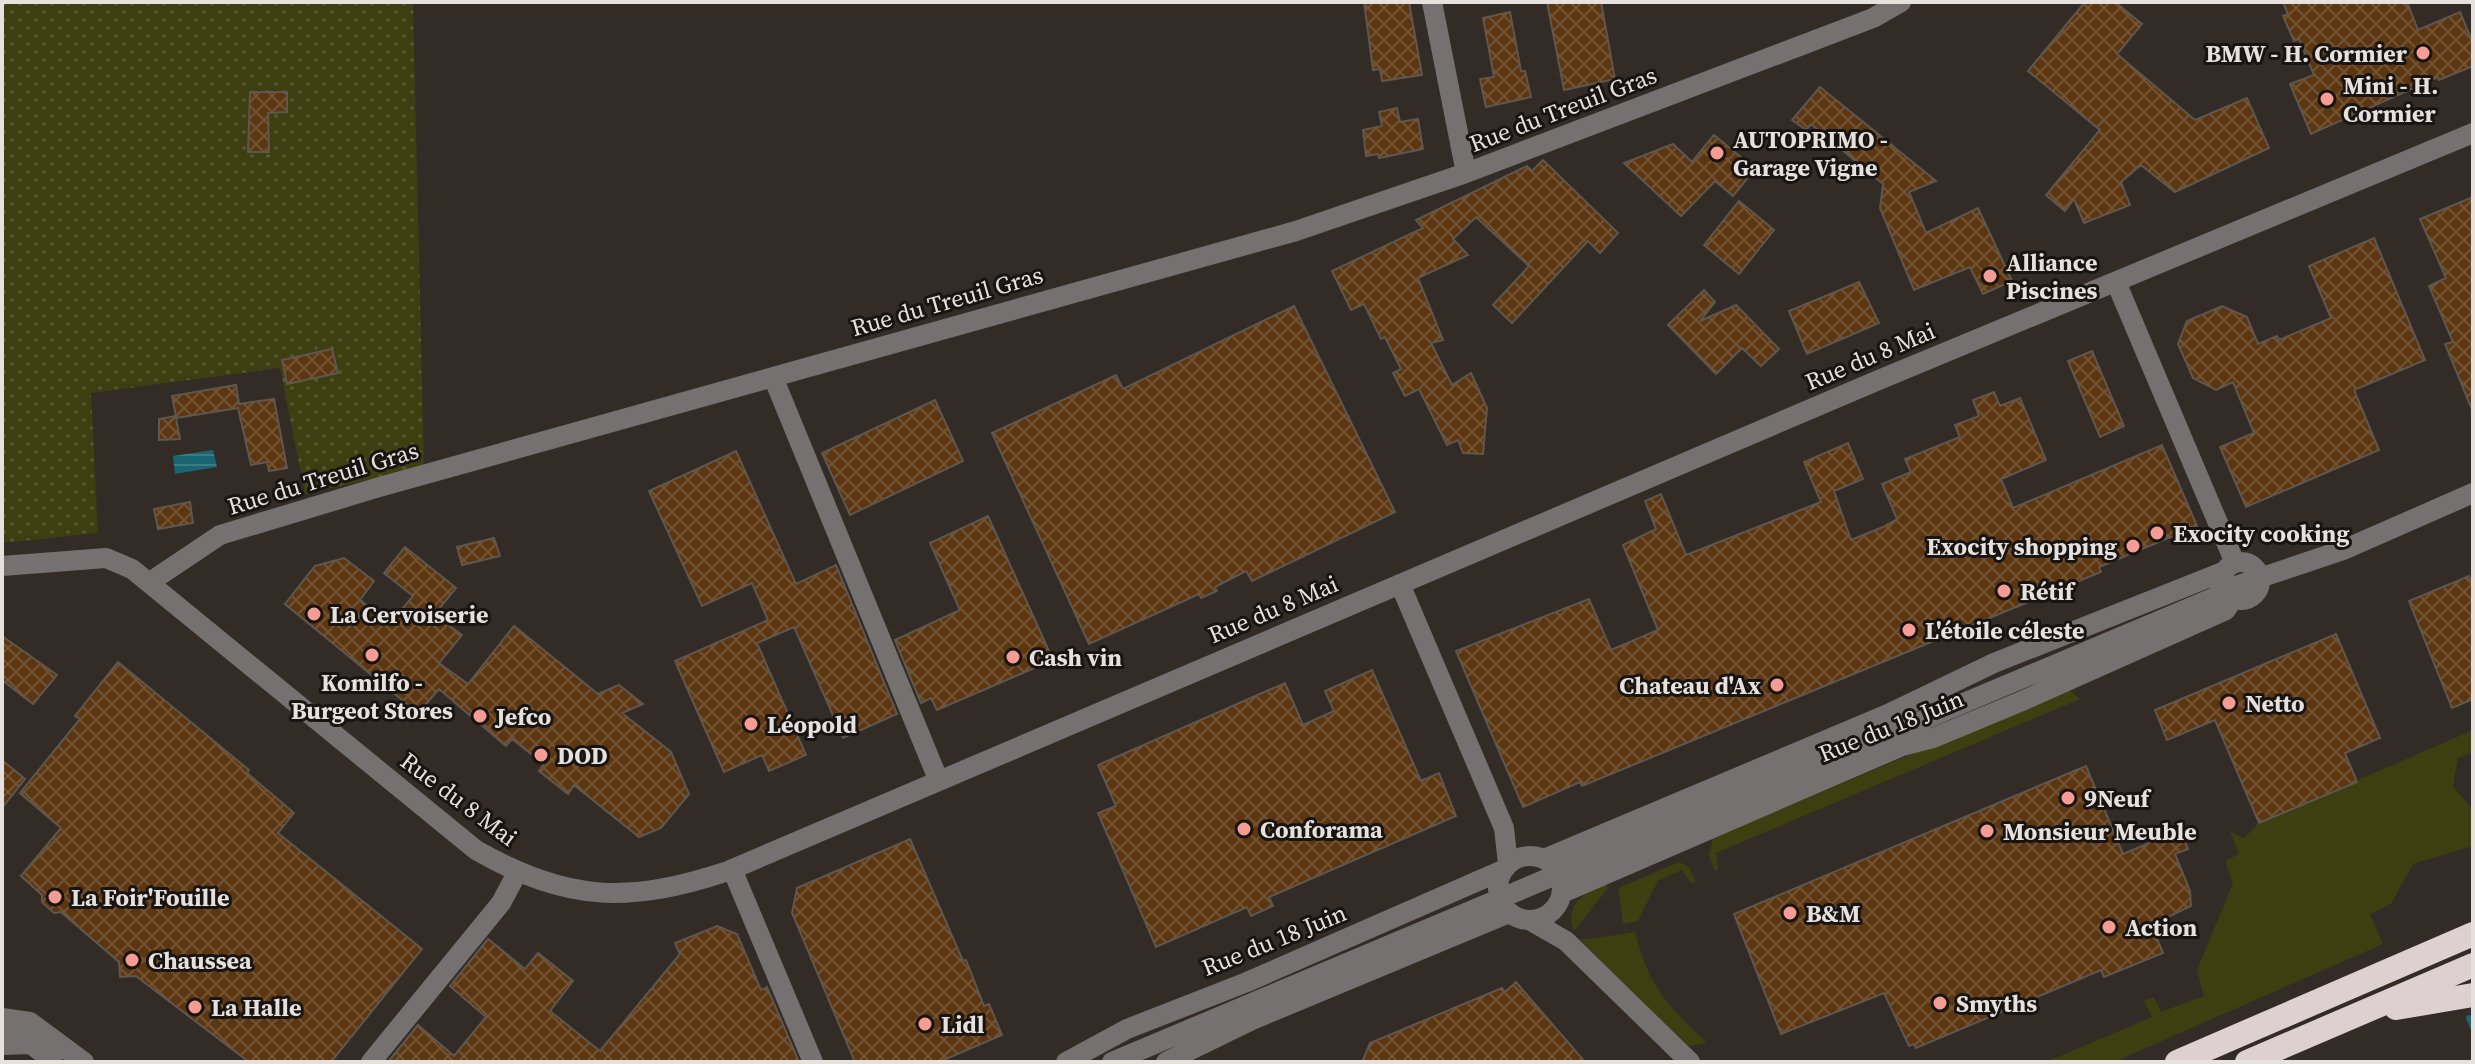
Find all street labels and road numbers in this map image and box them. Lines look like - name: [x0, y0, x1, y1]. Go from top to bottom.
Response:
- street label: Rue du Treuil Gras: [1465, 58, 1661, 160]
- street label: Rue du Treuil Gras: [847, 258, 1047, 344]
- street label: Rue du 8 Mai: [1800, 314, 1940, 398]
- street label: Rue du Treuil Gras: [223, 433, 423, 523]
- street label: Rue du 8 Mai: [1203, 567, 1343, 651]
- street label: Rue du 18 Juin: [1814, 682, 1968, 770]
- street label: Rue du 8 Mai: [394, 744, 524, 854]
- street label: Rue du 18 Juin: [1197, 896, 1351, 984]

